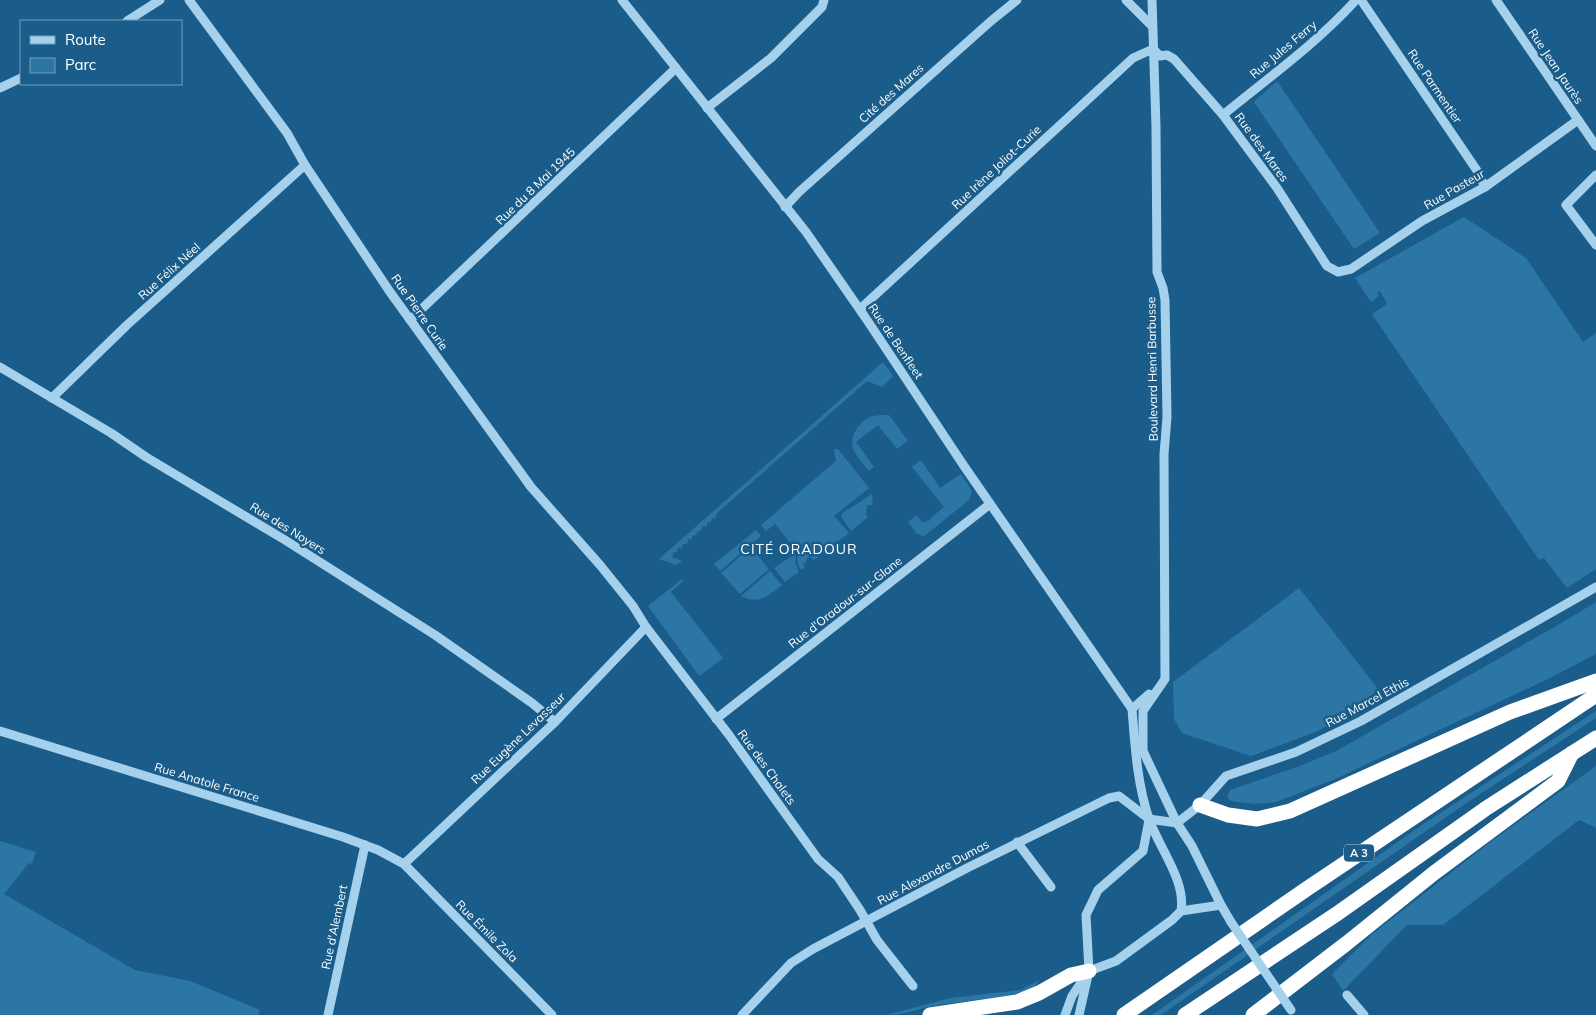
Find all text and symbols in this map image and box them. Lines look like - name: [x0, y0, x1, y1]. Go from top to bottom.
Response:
- street label: Rue Jules Ferry: [1246, 16, 1320, 81]
- legend: [20, 20, 182, 85]
- street label: Rue Jean Jaurès: [1525, 26, 1587, 107]
- text: Route: [65, 30, 106, 49]
- street label: Rue Parmentier: [1405, 46, 1466, 126]
- text: Parc: [65, 55, 96, 74]
- street label: Cité des Mares: [856, 60, 926, 126]
- street label: Rue des Mares: [1232, 109, 1292, 185]
- street label: Rue Irène Joliot-Curie: [948, 122, 1044, 212]
- street label: Rue du 8 Mai 1945: [492, 144, 578, 228]
- street label: Rue Pasteur: [1421, 165, 1488, 212]
- street label: Rue Félix Néel: [135, 239, 203, 303]
- street label: Rue Pierre Curie: [388, 271, 452, 353]
- street label: Boulevard Henri Barbusse: [1143, 297, 1161, 441]
- street label: Rue de Benfleet: [865, 300, 927, 382]
- street label: Rue des Noyers: [247, 499, 329, 557]
- district label: CITÉ ORADOUR: [740, 540, 858, 558]
- street label: Rue d'Oradour-sur-Glane: [785, 553, 905, 651]
- street label: Rue Marcel Ethis: [1323, 674, 1411, 730]
- street label: Rue Eugène Levasseur: [468, 689, 569, 787]
- street label: Rue des Chalets: [735, 726, 799, 808]
- street label: Rue Anatole France: [153, 759, 261, 805]
- street label: Rue Alexandre Dumas: [875, 836, 991, 908]
- road number: A 3: [1344, 844, 1374, 861]
- street label: Rue d'Alembert: [318, 883, 350, 971]
- street label: Rue Émile Zola: [453, 897, 521, 965]

